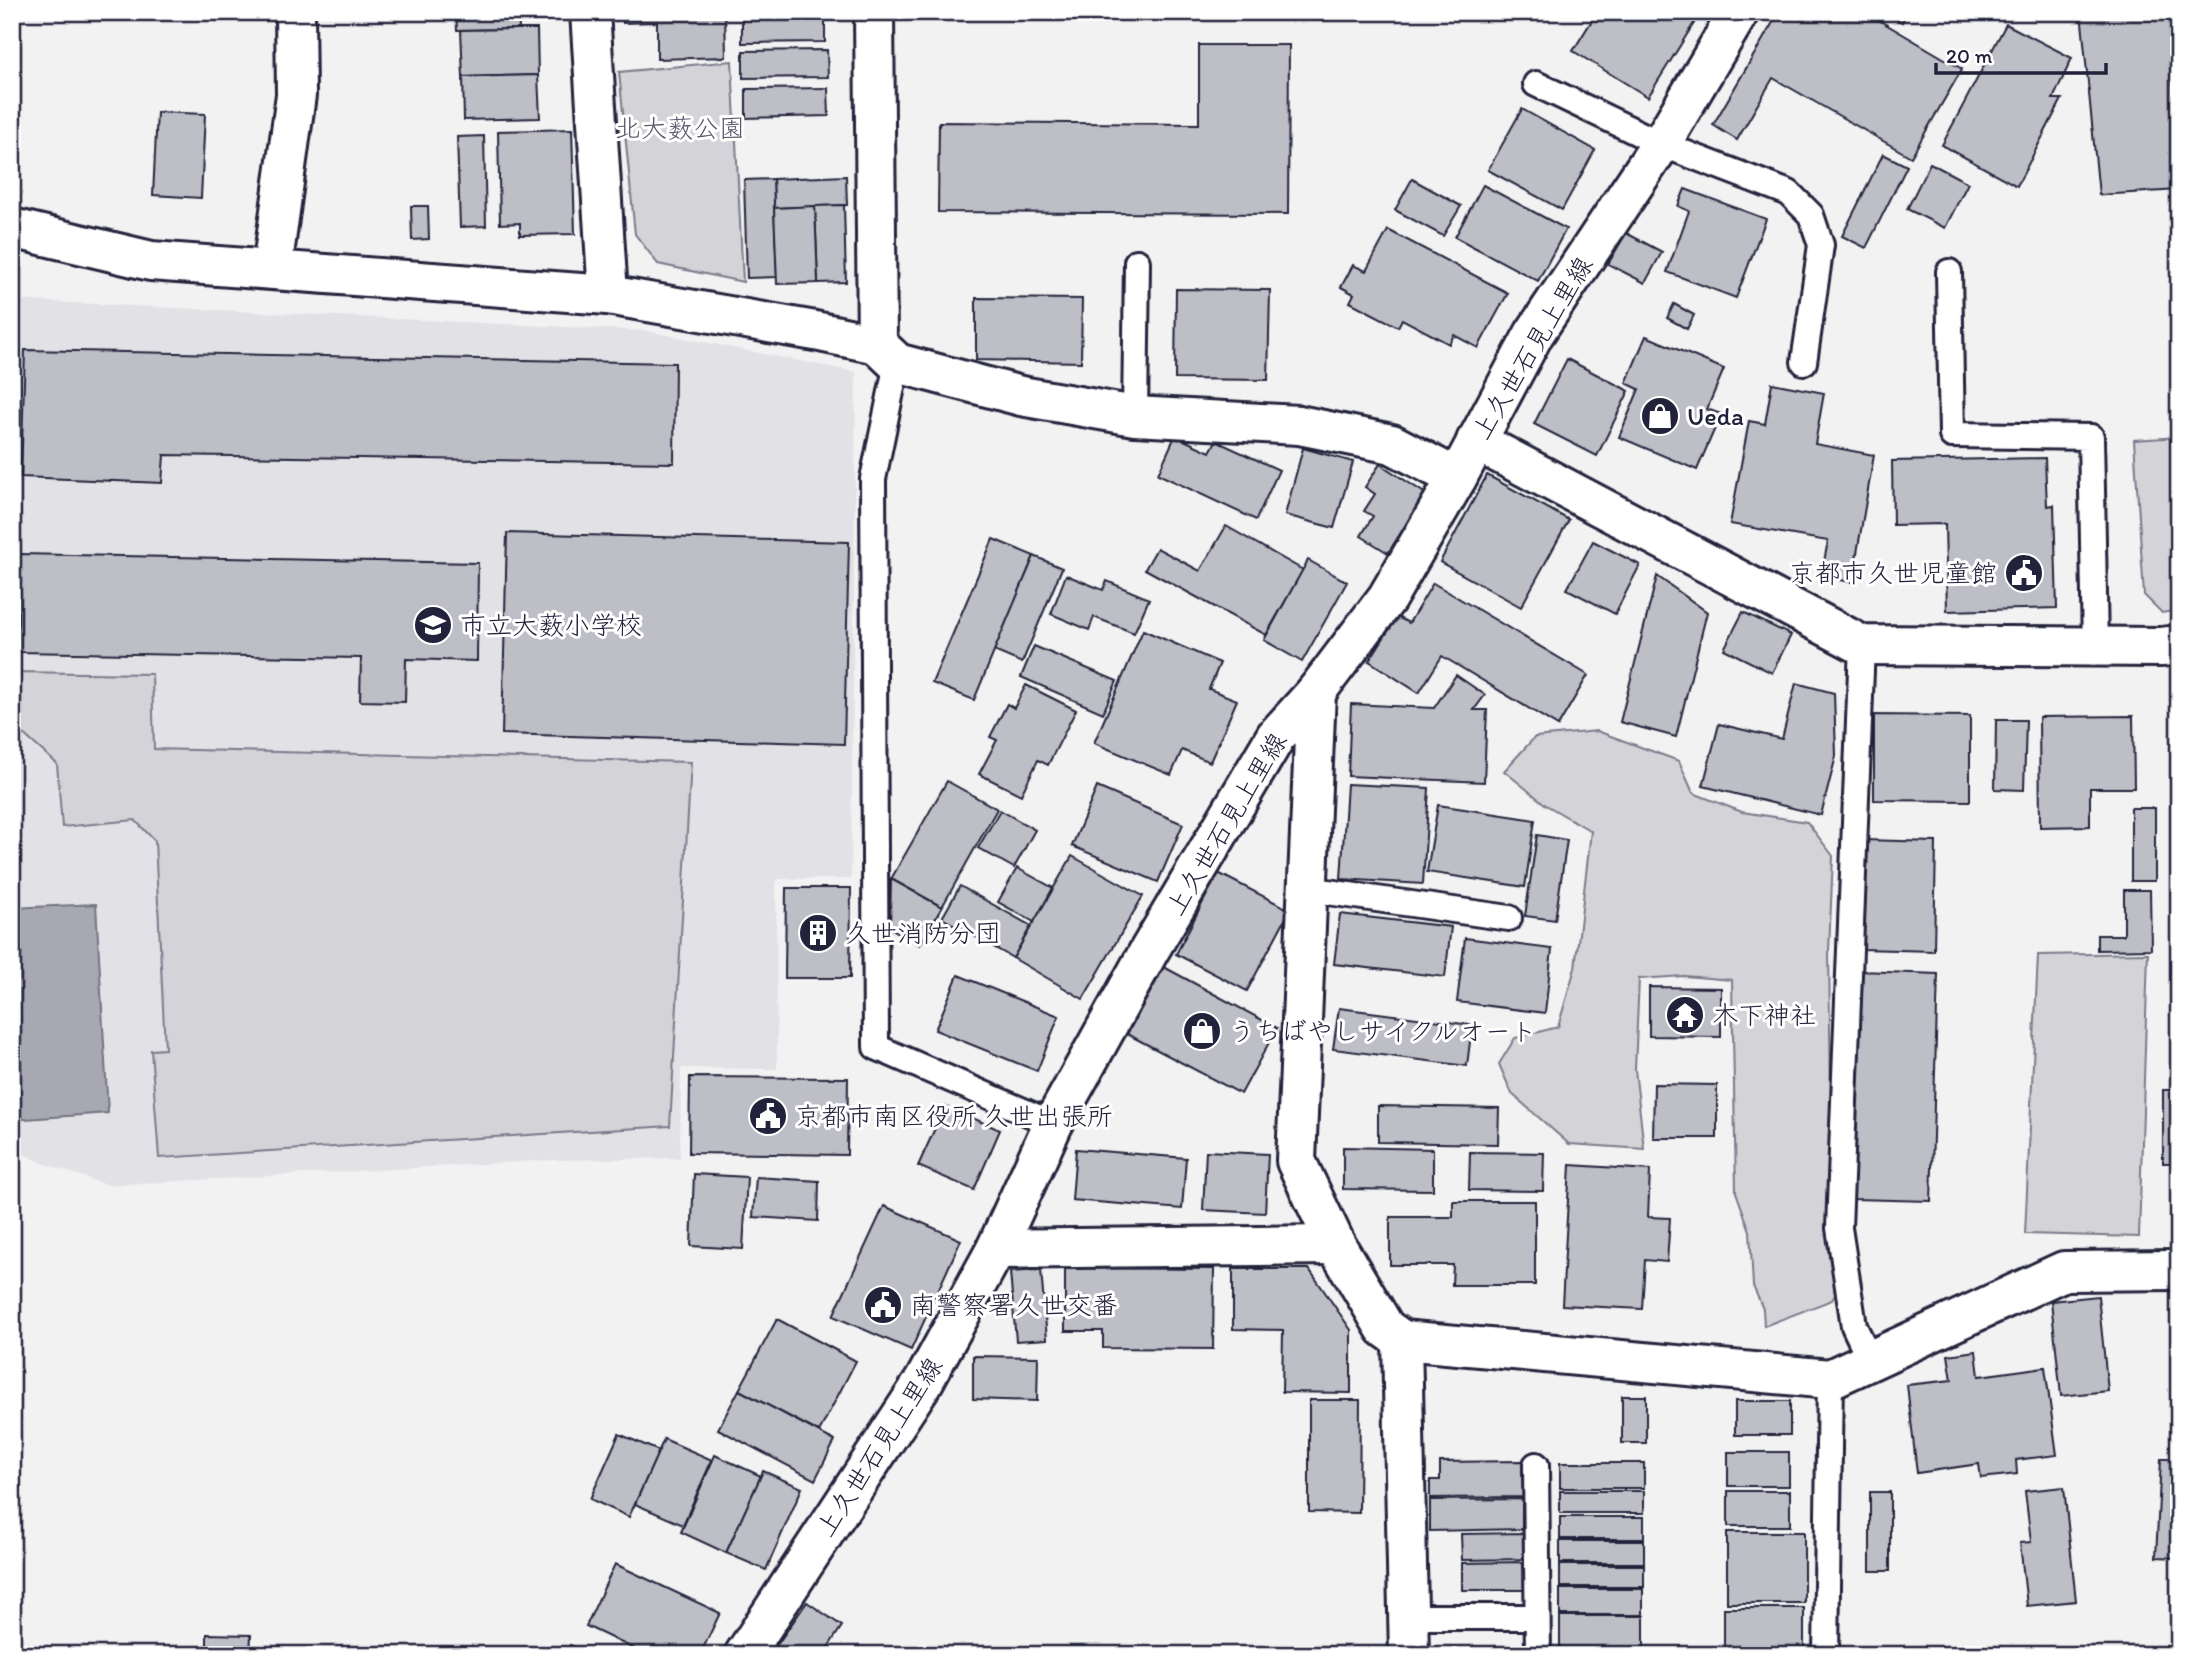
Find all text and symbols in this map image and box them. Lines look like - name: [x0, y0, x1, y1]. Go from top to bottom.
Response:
- scale bar: [1936, 32, 2105, 76]
- text: 20 m: [1946, 43, 1993, 68]
- park label: 北大薮公園: [615, 112, 745, 144]
- street label: 上久世石見上里線: [1465, 251, 1599, 445]
- shop icon: Ueda: [1639, 395, 1681, 437]
- place label: Ueda: [1687, 400, 1744, 432]
- public building icon: 京都市久世児童館: [2003, 552, 2045, 594]
- place label: 京都市久世児童館: [1789, 557, 1997, 589]
- school or university icon: 市立大薮小学校: [412, 604, 454, 646]
- place label: 市立大薮小学校: [460, 609, 642, 641]
- street label: 上久世石見上里線: [1159, 727, 1293, 921]
- building icon: 久世消防分団: [797, 912, 839, 954]
- place label: 久世消防分団: [845, 917, 1001, 949]
- temple icon: 木下神社: [1664, 994, 1706, 1036]
- place label: 木下神社: [1712, 999, 1816, 1031]
- shop icon: うちばやしサイクルオート: [1181, 1010, 1223, 1052]
- place label: うちばやしサイクルオート: [1229, 1015, 1537, 1047]
- public building icon: 京都市南区役所 久世出張所: [747, 1095, 789, 1137]
- place label: 京都市南区役所 久世出張所: [795, 1100, 1113, 1132]
- public building icon: 南警察署久世交番: [862, 1284, 904, 1326]
- place label: 南警察署久世交番: [910, 1289, 1118, 1321]
- street label: 上久世石見上里線: [809, 1351, 949, 1543]

